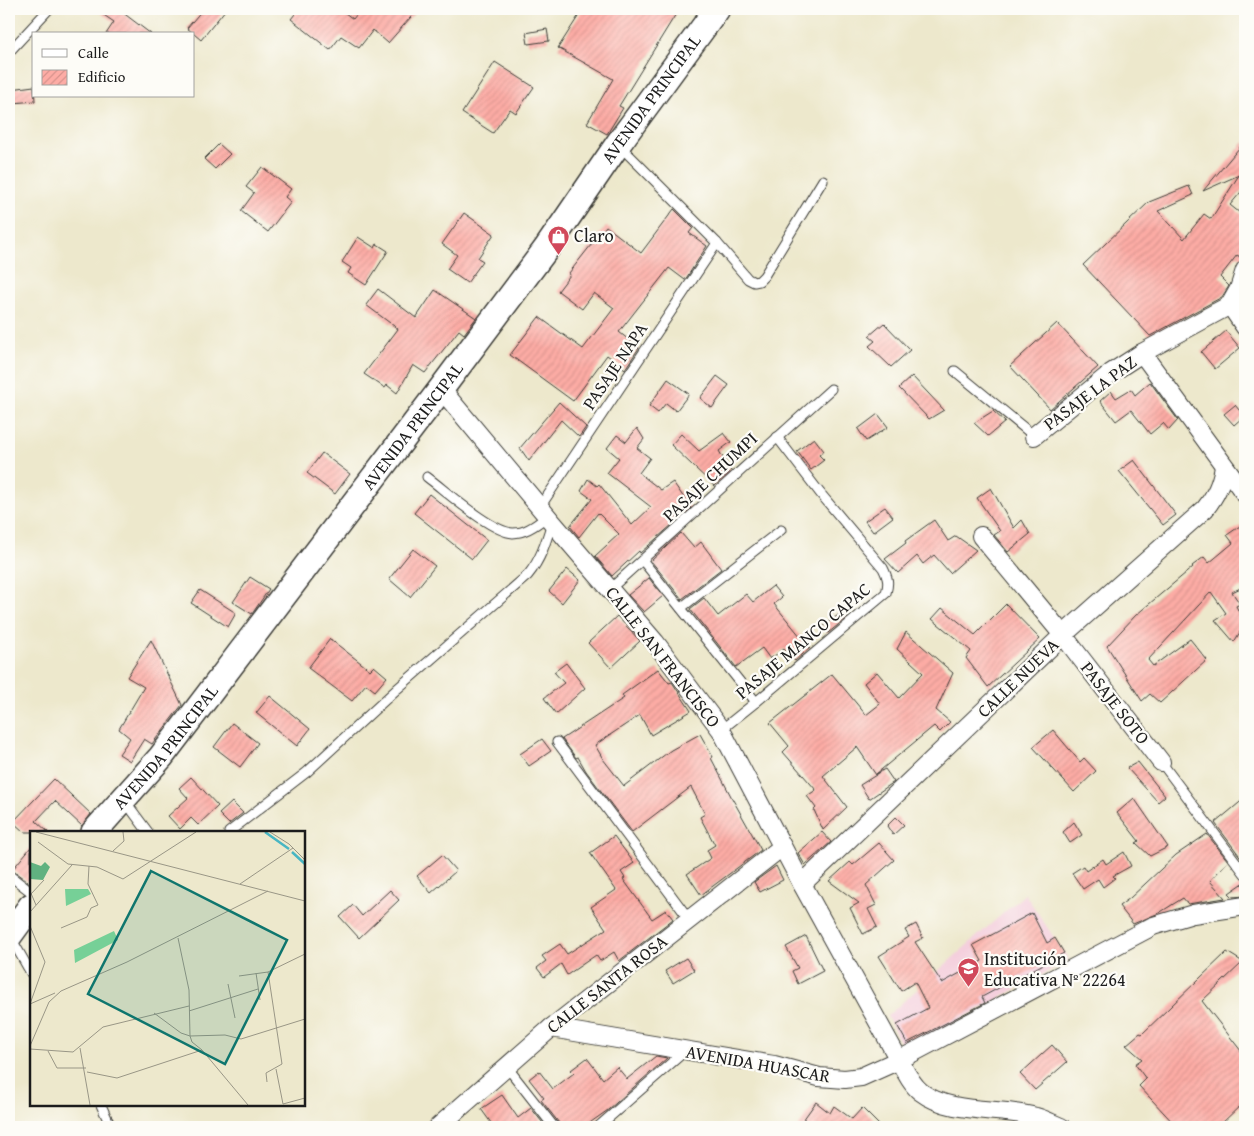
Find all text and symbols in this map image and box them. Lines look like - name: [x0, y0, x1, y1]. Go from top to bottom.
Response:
- street label: AVENIDA PRINCIPAL: [594, 28, 707, 169]
- legend: [32, 32, 195, 98]
- text: Calle: [78, 42, 109, 63]
- text: Edificio: [78, 66, 126, 87]
- place label: Claro: [574, 222, 614, 249]
- shop icon: Claro: [546, 224, 570, 255]
- street label: PASAJE NAPA: [575, 317, 654, 415]
- street label: PASAJE LA PAZ: [1037, 349, 1142, 437]
- street label: AVENIDA PRINCIPAL: [355, 356, 470, 496]
- street label: PASAJE CHUMPI: [656, 425, 763, 528]
- street label: PASAJE MANCO CAPAC: [729, 576, 876, 705]
- street label: CALLE SAN FRANCISCO: [600, 580, 727, 733]
- street label: CALLE NUEVA: [971, 632, 1065, 724]
- street label: PASAJE SOTO: [1074, 655, 1156, 750]
- street label: AVENIDA PRINCIPAL: [106, 679, 224, 815]
- inset map: [30, 831, 305, 1106]
- street label: CALLE SANTA ROSA: [540, 928, 673, 1040]
- place label: Institución Educativa Nº 22264: [984, 945, 1126, 993]
- school or university icon: Institución Educativa Nº 22264: [956, 957, 980, 988]
- street label: AVENIDA HUASCAR: [684, 1038, 833, 1090]

